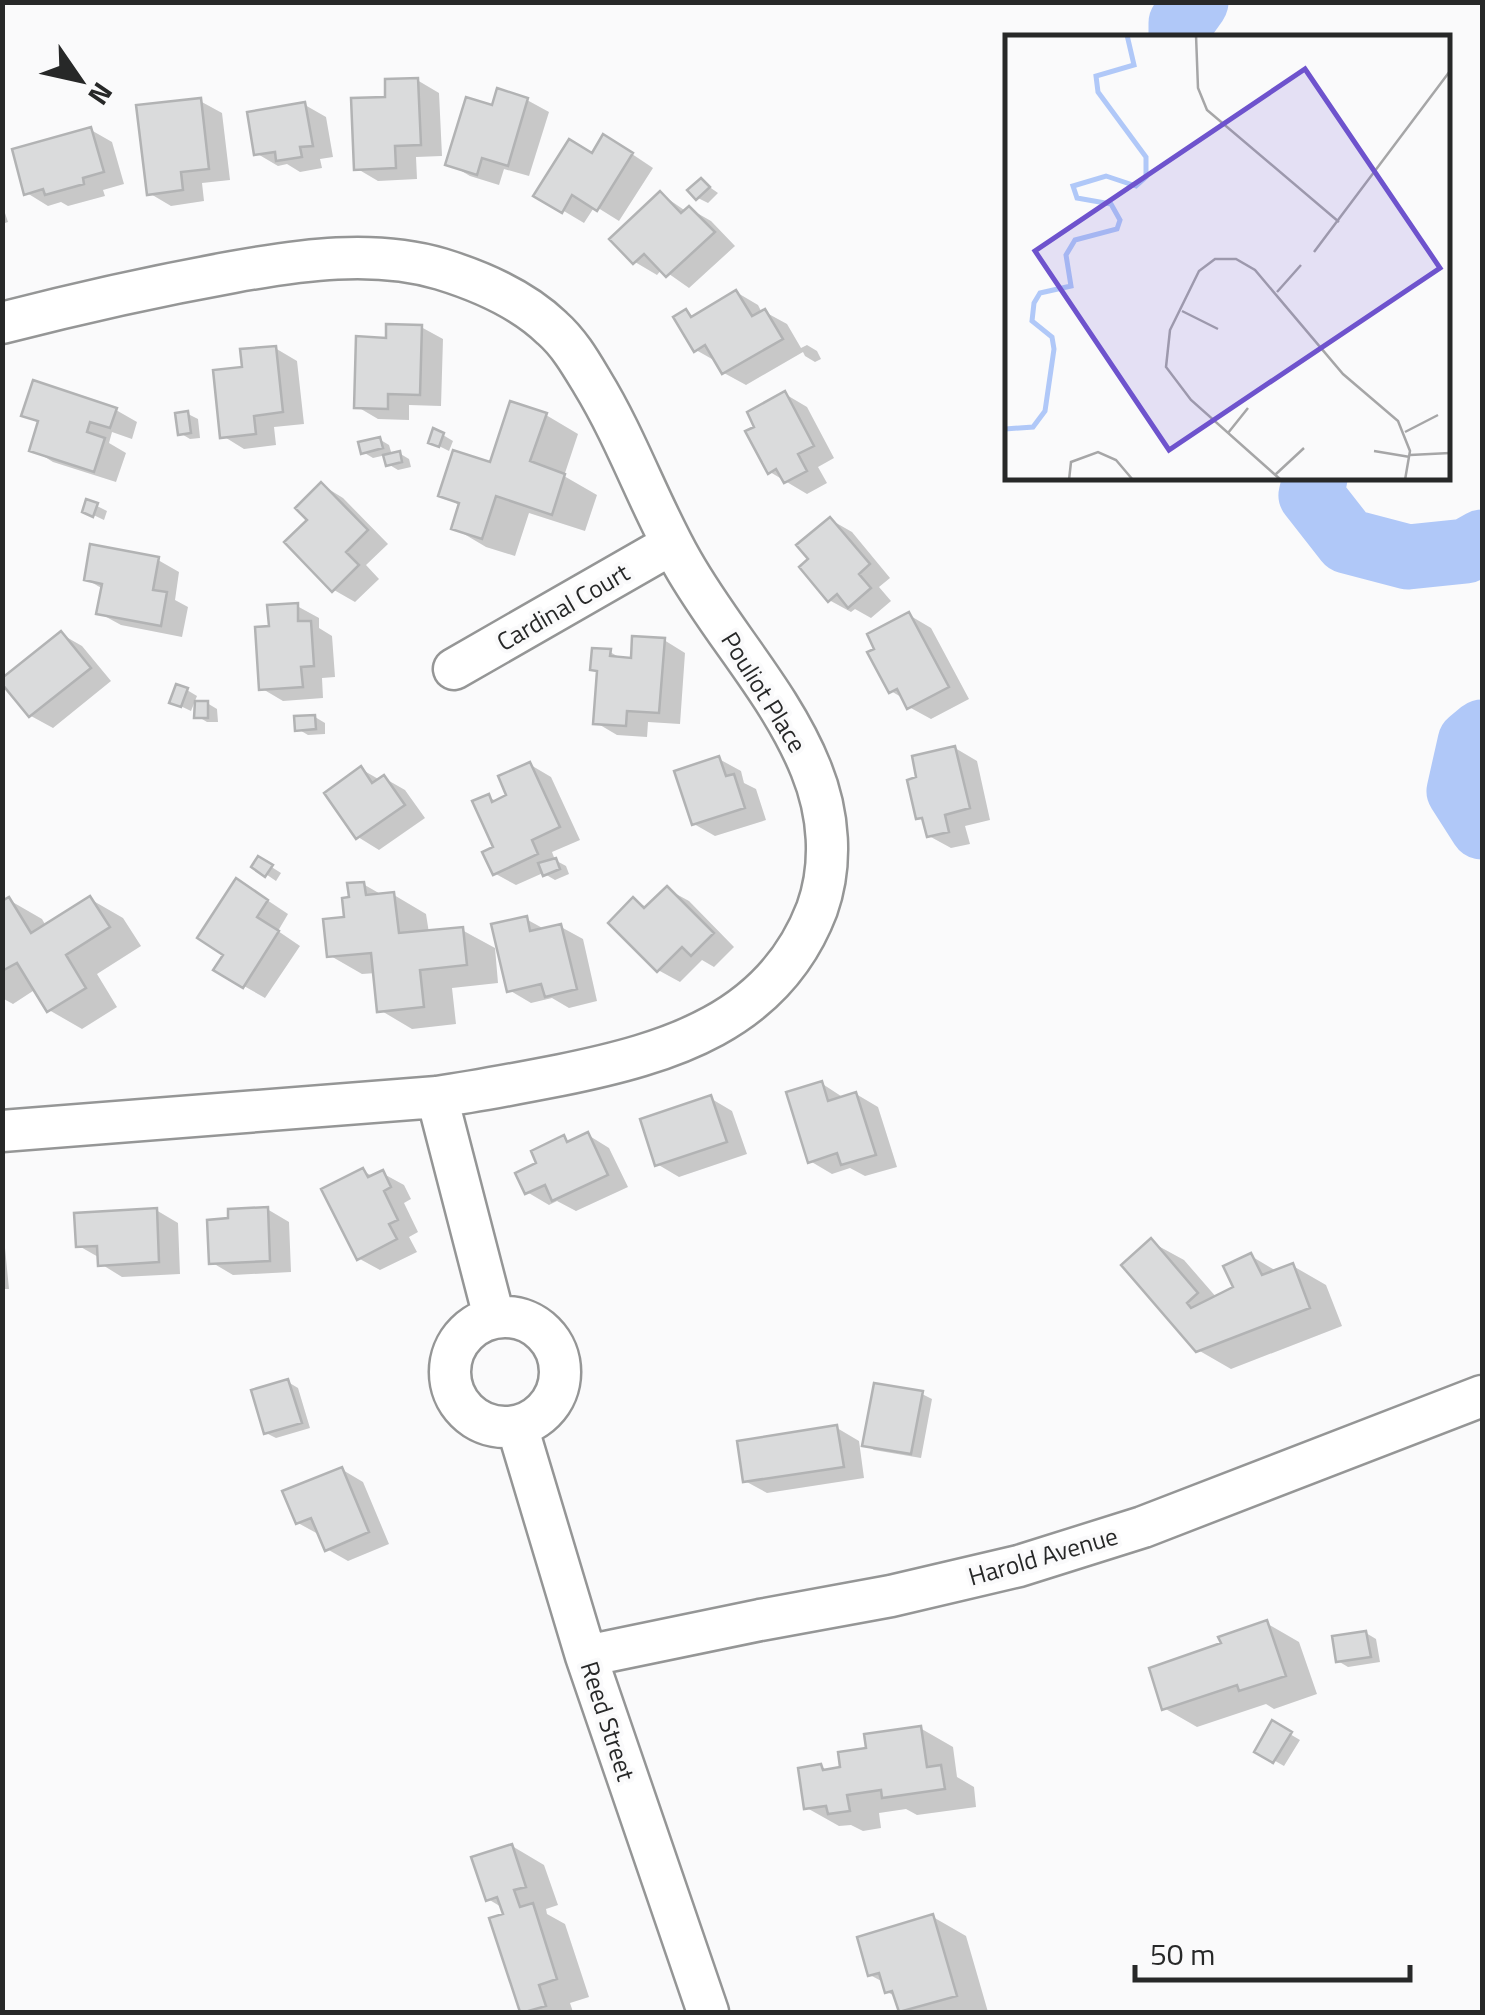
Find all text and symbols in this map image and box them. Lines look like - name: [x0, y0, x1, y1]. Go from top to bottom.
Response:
- north arrow: [30, 30, 130, 130]
- inset map: [1005, 35, 1450, 480]
- text: N: [78, 74, 124, 114]
- street label: Cardinal Court: [490, 554, 637, 660]
- street label: Pouliot Place: [712, 624, 816, 760]
- street label: Harold Avenue: [964, 1517, 1122, 1595]
- street label: Reed Street: [571, 1656, 645, 1786]
- scale bar: [1135, 1920, 1410, 1982]
- text: 50 m: [1150, 1931, 1215, 1977]

